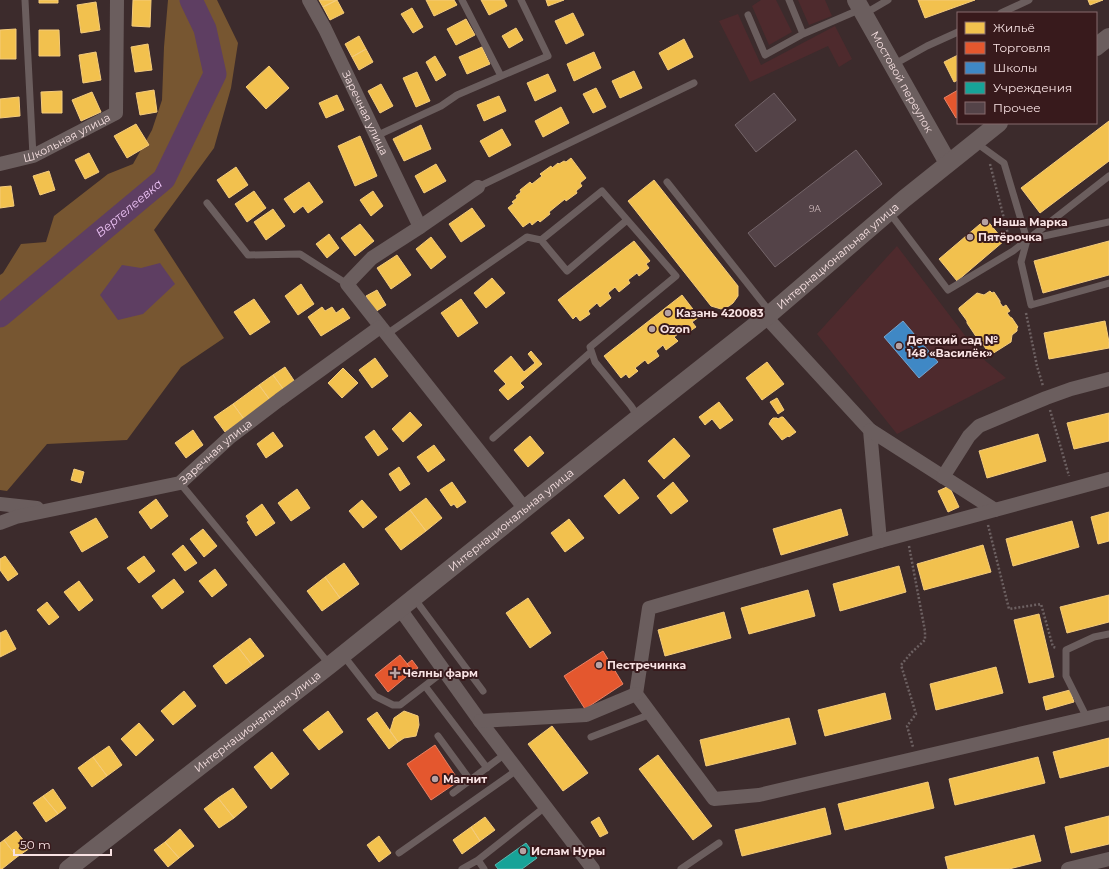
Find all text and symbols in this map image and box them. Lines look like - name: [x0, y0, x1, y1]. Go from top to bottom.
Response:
- legend: [957, 12, 1097, 124]
- text: Жильё: [993, 20, 1035, 35]
- street label: Мостовой переулок: [868, 29, 937, 136]
- text: Торговля: [993, 40, 1050, 55]
- text: Школы: [993, 60, 1038, 75]
- street label: Заречная улица: [339, 68, 391, 157]
- text: Учреждения: [993, 80, 1072, 95]
- text: Прочее: [993, 100, 1041, 115]
- street label: Школьная улица: [22, 110, 113, 165]
- water label: Вертелеевка: [92, 176, 165, 240]
- street label: Интернациональная улица: [774, 200, 902, 312]
- house number: 9А: [809, 203, 821, 214]
- place label: Наша Марка: [993, 215, 1068, 229]
- marker: Наша Марка: [980, 217, 990, 227]
- place label: Пятёрочка: [978, 230, 1042, 244]
- marker: Пятёрочка: [965, 232, 975, 242]
- place label: Казань 420083: [676, 306, 764, 320]
- marker: Казань 420083: [663, 308, 673, 318]
- place label: Ozon: [660, 322, 690, 336]
- marker: Ozon: [647, 324, 657, 334]
- place label: Детский сад № 148 «Василёк»: [907, 333, 998, 360]
- marker: Детский сад № 148 «Василёк»: [894, 341, 904, 351]
- street label: Заречная улица: [176, 416, 255, 487]
- street label: Интернациональная улица: [445, 465, 576, 574]
- place label: Пестречинка: [607, 658, 686, 672]
- marker: Пестречинка: [594, 660, 604, 670]
- place label: Челны фарм: [403, 666, 478, 680]
- street label: Интернациональная улица: [191, 668, 323, 775]
- marker: Челны фарм: [390, 668, 400, 678]
- place label: Магнит: [443, 772, 487, 786]
- marker: Магнит: [430, 774, 440, 784]
- scale bar: [14, 831, 111, 857]
- text: 50 m: [20, 837, 51, 852]
- place label: Ислам Нуры: [531, 844, 605, 858]
- marker: Ислам Нуры: [518, 846, 528, 856]

